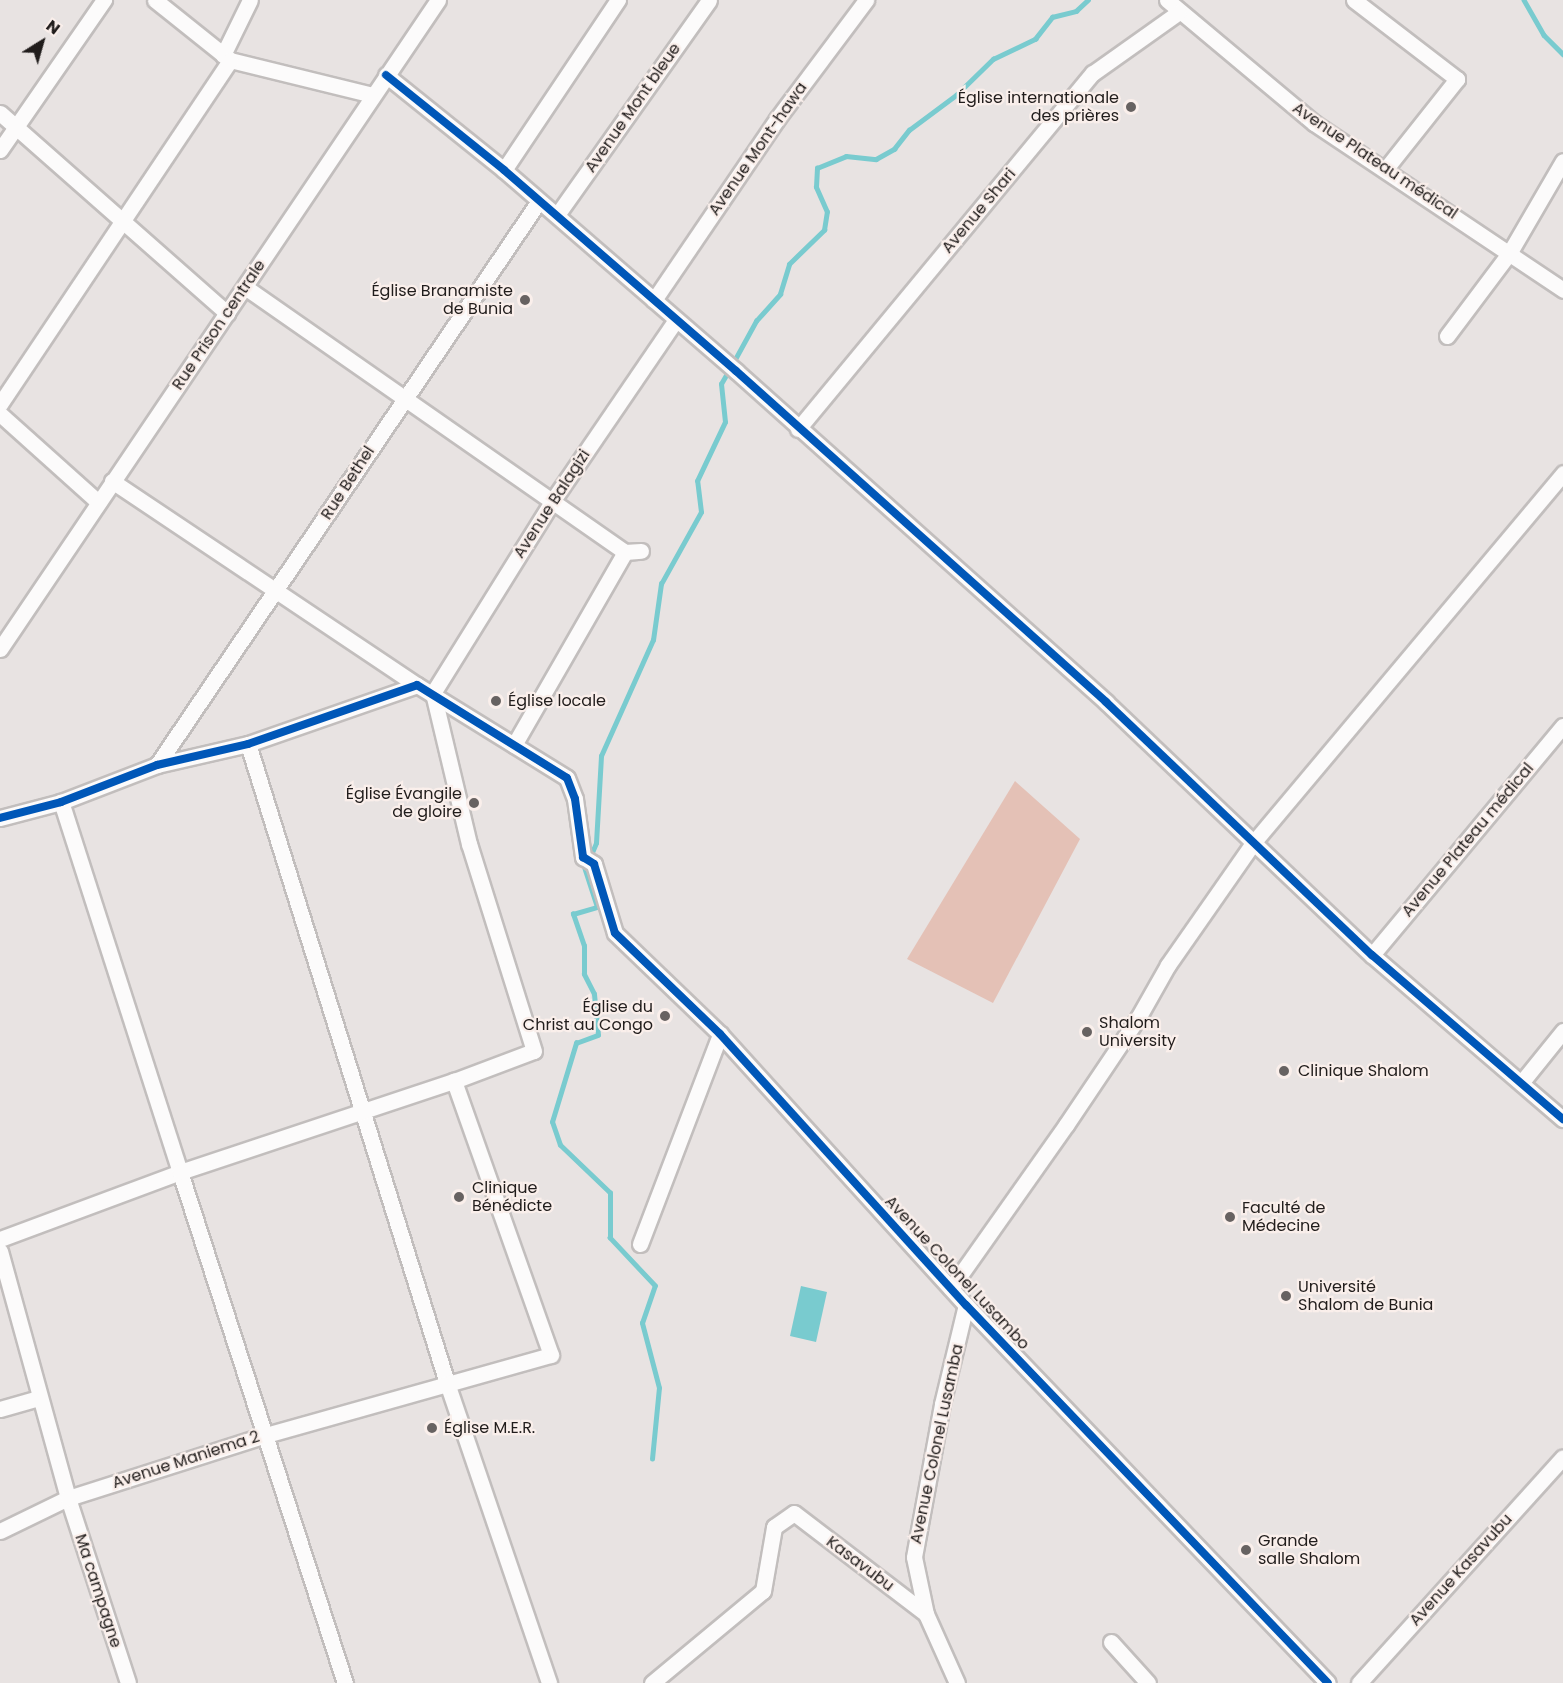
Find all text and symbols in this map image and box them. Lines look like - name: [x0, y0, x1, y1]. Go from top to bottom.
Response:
- north arrow: [12, 12, 72, 72]
- text: N: [41, 14, 65, 40]
- street label: Avenue Mont bleue: [581, 40, 685, 176]
- street label: Avenue Mont-hawa: [705, 79, 811, 219]
- place label: Église internationale des prières: [958, 88, 1119, 126]
- street label: Avenue Plateau médical: [1289, 99, 1461, 223]
- marker: Église internationale des prières: [1124, 100, 1138, 114]
- street label: Avenue Shari: [938, 165, 1020, 257]
- street label: Rue Prison centrale: [168, 256, 270, 394]
- place label: Église Branamiste de Bunia: [371, 281, 513, 319]
- marker: Église Branamiste de Bunia: [518, 293, 532, 307]
- street label: Rue Bethel: [317, 443, 379, 523]
- street label: Avenue Balagizi: [510, 446, 594, 562]
- place label: Église locale: [508, 691, 606, 711]
- marker: Église locale: [489, 694, 503, 708]
- street label: Avenue Plateau médical: [1398, 759, 1538, 921]
- place label: Église Évangile de gloire: [346, 784, 462, 822]
- marker: Église Évangile de gloire: [467, 796, 481, 810]
- place label: Église du Christ au Congo: [523, 997, 653, 1035]
- marker: Église du Christ au Congo: [658, 1009, 672, 1023]
- place label: Shalom University: [1099, 1013, 1176, 1051]
- marker: Shalom University: [1080, 1025, 1094, 1039]
- place label: Clinique Shalom: [1298, 1061, 1429, 1081]
- marker: Clinique Shalom: [1275, 1062, 1293, 1080]
- place label: Clinique Bénédicte: [472, 1178, 552, 1216]
- marker: Clinique Bénédicte: [450, 1188, 468, 1206]
- street label: Avenue Colonel Lusambo: [881, 1192, 1033, 1354]
- place label: Faculté de Médecine: [1242, 1198, 1326, 1236]
- marker: Faculté de Médecine: [1223, 1210, 1237, 1224]
- place label: Université Shalom de Bunia: [1298, 1277, 1433, 1315]
- marker: Université Shalom de Bunia: [1279, 1289, 1293, 1303]
- street label: Avenue Colonel Lusamba: [906, 1342, 968, 1546]
- place label: Église M.E.R.: [444, 1418, 535, 1438]
- marker: Église M.E.R.: [425, 1421, 439, 1435]
- street label: Avenue Maniema 2: [110, 1427, 262, 1493]
- street label: Avenue Kasavubu: [1406, 1510, 1516, 1630]
- place label: Grande salle Shalom: [1258, 1531, 1360, 1569]
- street label: Ma campagne: [71, 1532, 125, 1650]
- street label: Kasavubu: [822, 1532, 898, 1596]
- marker: Grande salle Shalom: [1239, 1543, 1253, 1557]

